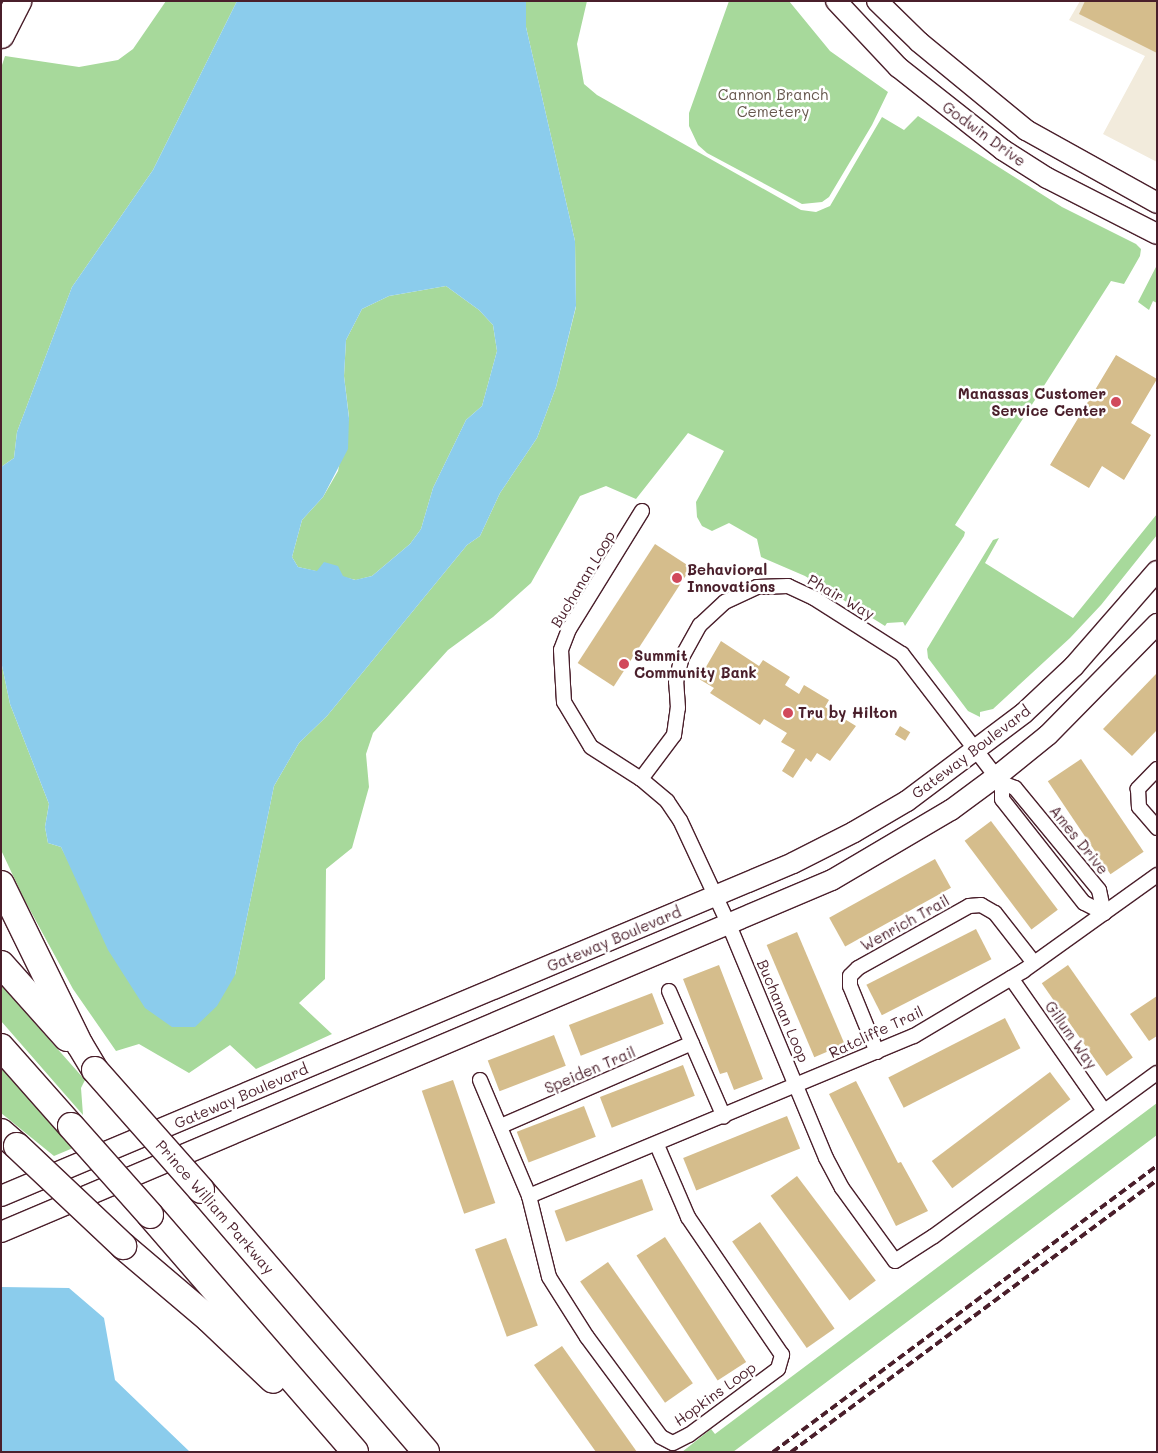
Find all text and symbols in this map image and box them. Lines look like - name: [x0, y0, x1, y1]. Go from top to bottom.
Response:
- park label: Cannon Branch Cemetery: [718, 85, 828, 120]
- street label: Godwin Drive: [939, 98, 1029, 170]
- place label: Manassas Customer Service Center: [958, 384, 1106, 419]
- marker: Manassas Customer Service Center: [1110, 396, 1122, 408]
- street label: Buchanan Loop: [547, 527, 619, 631]
- place label: Behavioral Innovations: [687, 560, 775, 595]
- street label: Phair Way: [804, 571, 878, 623]
- marker: Behavioral Innovations: [671, 572, 683, 584]
- place label: Summit Community Bank: [634, 646, 757, 681]
- marker: Summit Community Bank: [618, 658, 630, 670]
- street label: Gateway Boulevard: [908, 702, 1034, 802]
- place label: Tru by Hilton: [798, 704, 897, 722]
- marker: Tru by Hilton: [782, 707, 794, 719]
- street label: Ames Drive: [1046, 802, 1112, 878]
- street label: Wenrich Trail: [858, 891, 952, 955]
- street label: Gateway Boulevard: [544, 903, 684, 975]
- street label: Buchanan Loop: [753, 957, 813, 1065]
- street label: Gillum Way: [1041, 998, 1101, 1072]
- street label: Ratcliffe Trail: [826, 1002, 926, 1062]
- street label: Speiden Trail: [542, 1043, 638, 1097]
- street label: Gateway Boulevard: [171, 1060, 311, 1132]
- street label: Prince William Parkway: [152, 1136, 278, 1278]
- street label: Hopkins Loop: [671, 1358, 759, 1430]

